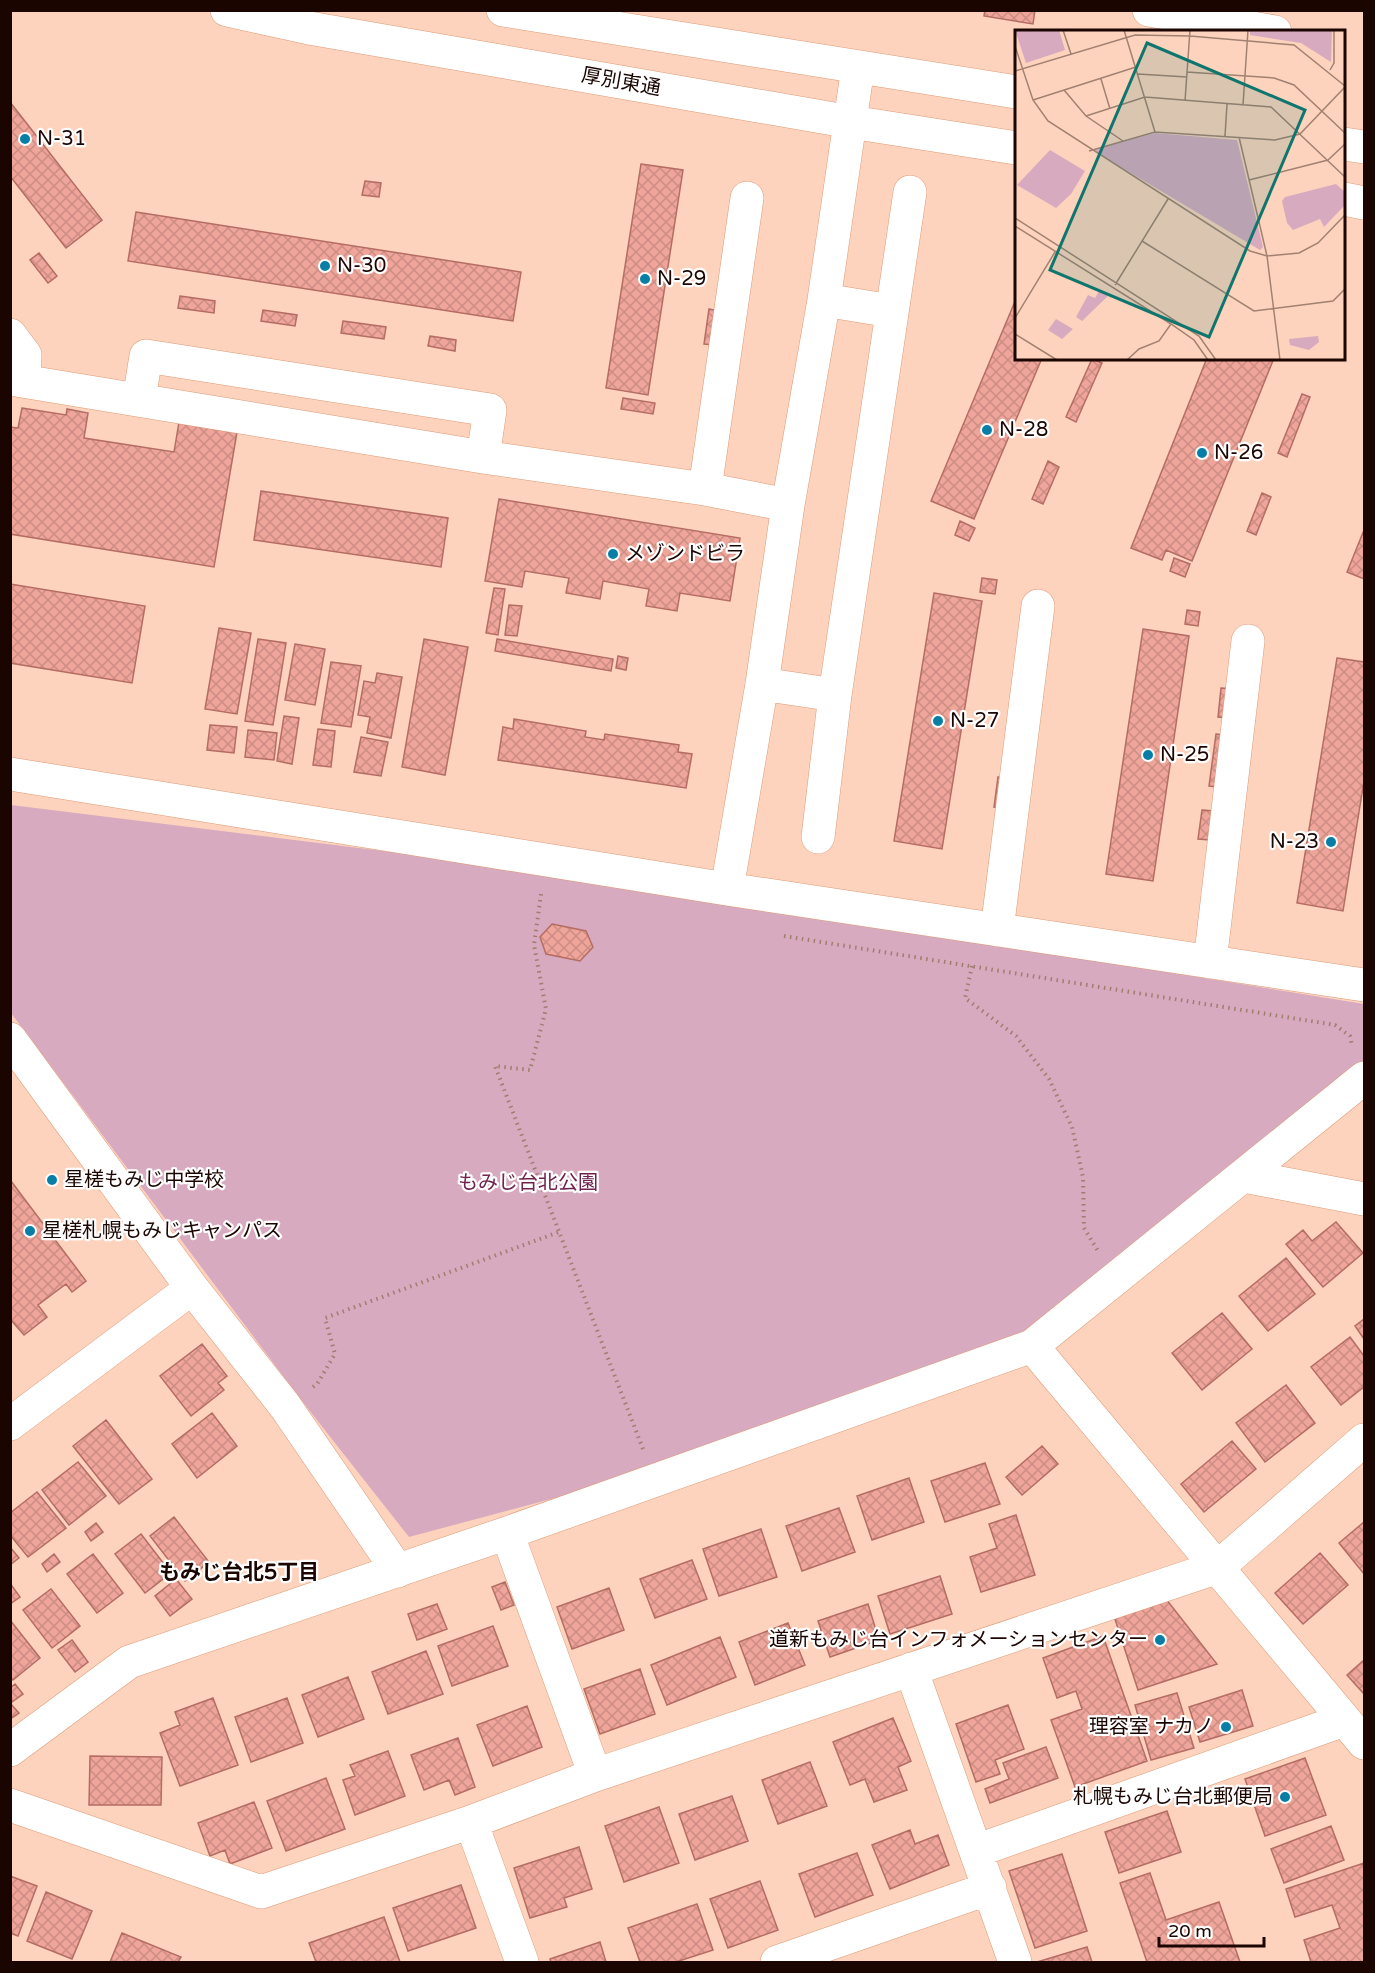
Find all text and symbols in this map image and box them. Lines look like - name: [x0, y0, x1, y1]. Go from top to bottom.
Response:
- inset map: [1015, 30, 1345, 360]
- street label: 厚別東通: [580, 63, 662, 101]
- place label: N-31: [37, 127, 86, 151]
- marker: N-31: [18, 132, 32, 146]
- place label: N-30: [337, 254, 386, 278]
- marker: N-30: [318, 259, 332, 273]
- place label: N-29: [657, 267, 706, 291]
- marker: N-29: [638, 272, 652, 286]
- place label: N-28: [999, 418, 1048, 442]
- marker: N-28: [980, 423, 994, 437]
- place label: N-26: [1214, 441, 1263, 465]
- marker: N-26: [1195, 446, 1209, 460]
- place label: メゾンドビラ: [625, 542, 745, 566]
- marker: メゾンドビラ: [606, 547, 620, 561]
- place label: N-27: [950, 709, 999, 733]
- marker: N-27: [931, 714, 945, 728]
- place label: N-25: [1160, 743, 1209, 767]
- marker: N-25: [1141, 748, 1155, 762]
- place label: N-23: [1270, 830, 1319, 854]
- marker: N-23: [1324, 835, 1338, 849]
- place label: 星槎もみじ中学校: [64, 1168, 224, 1192]
- park label: もみじ台北公園: [458, 1171, 598, 1195]
- marker: 星槎もみじ中学校: [45, 1173, 59, 1187]
- place label: 星槎札幌もみじキャンパス: [42, 1219, 282, 1243]
- marker: 星槎札幌もみじキャンパス: [23, 1224, 37, 1238]
- district label: もみじ台北5丁目: [159, 1560, 319, 1585]
- place label: 道新もみじ台インフォメーションセンター: [769, 1628, 1148, 1652]
- marker: 道新もみじ台インフォメーションセンター: [1153, 1633, 1167, 1647]
- place label: 理容室 ナカノ: [1089, 1715, 1214, 1739]
- marker: 理容室 ナカノ: [1219, 1720, 1233, 1734]
- place label: 札幌もみじ台北郵便局: [1073, 1785, 1273, 1809]
- marker: 札幌もみじ台北郵便局: [1278, 1790, 1292, 1804]
- scale bar: [1159, 1910, 1264, 1948]
- text: 20 m: [1168, 1920, 1212, 1942]

